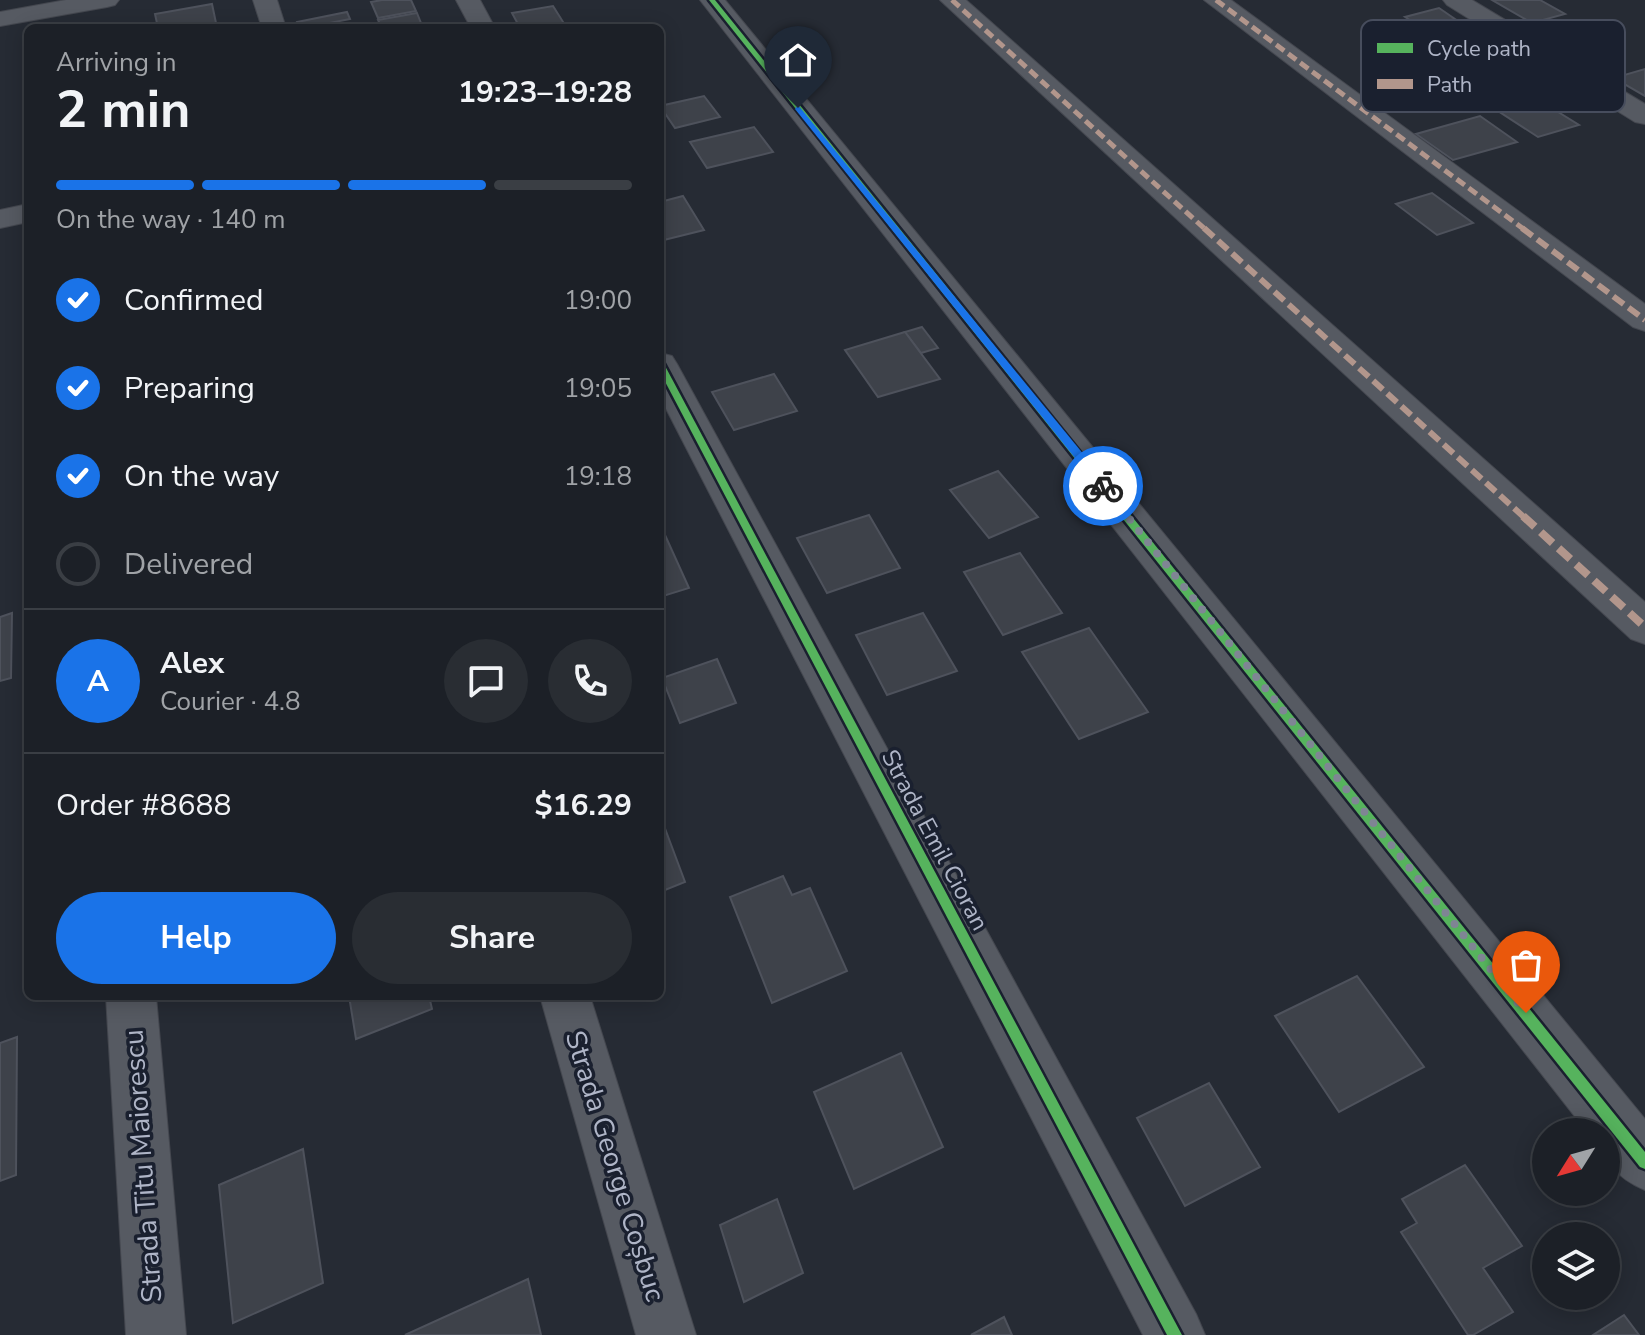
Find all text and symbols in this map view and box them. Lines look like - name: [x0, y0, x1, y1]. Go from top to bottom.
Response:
- legend: [1361, 20, 1625, 112]
- pin: [764, 26, 832, 108]
- text: Cycle path: [1427, 34, 1531, 64]
- icon: home: [776, 38, 820, 82]
- text: Arriving in: [56, 45, 177, 80]
- text: Path: [1427, 70, 1472, 100]
- text: 19:23–19:28: [458, 72, 632, 113]
- text: 2 min: [56, 74, 191, 145]
- text: On the way · 140 m: [56, 202, 285, 237]
- icon: check: [56, 278, 100, 322]
- text: Confirmed: [124, 280, 264, 321]
- text: 19:00: [564, 283, 632, 318]
- icon: check: [56, 366, 100, 410]
- text: Preparing: [124, 368, 255, 409]
- text: 19:05: [564, 371, 632, 406]
- courier: [1063, 446, 1143, 526]
- icon: check: [56, 454, 100, 498]
- text: On the way: [124, 456, 279, 497]
- text: 19:18: [564, 459, 632, 494]
- icon: bike: [1081, 464, 1125, 508]
- text: Delivered: [124, 544, 253, 585]
- button: chat: [444, 639, 528, 723]
- button: phone: [548, 639, 632, 723]
- text: Alex: [160, 643, 224, 684]
- text: A: [87, 661, 109, 702]
- text: Courier · 4.8: [160, 684, 301, 719]
- street label: Strada Emil Cioran: [874, 744, 996, 936]
- text: Order #8688: [56, 785, 231, 826]
- text: $16.29: [535, 785, 632, 826]
- button: Help: [56, 892, 336, 984]
- button: Share: [352, 892, 632, 984]
- pin: [1492, 931, 1560, 1013]
- icon: bag: [1504, 943, 1548, 987]
- street label: Strada George Coșbuc: [556, 1026, 674, 1306]
- street label: Strada Titu Maiorescu: [114, 1028, 172, 1304]
- north arrow: [1532, 1118, 1620, 1206]
- map controls: [1532, 1118, 1620, 1310]
- button: layers: [1532, 1222, 1620, 1310]

